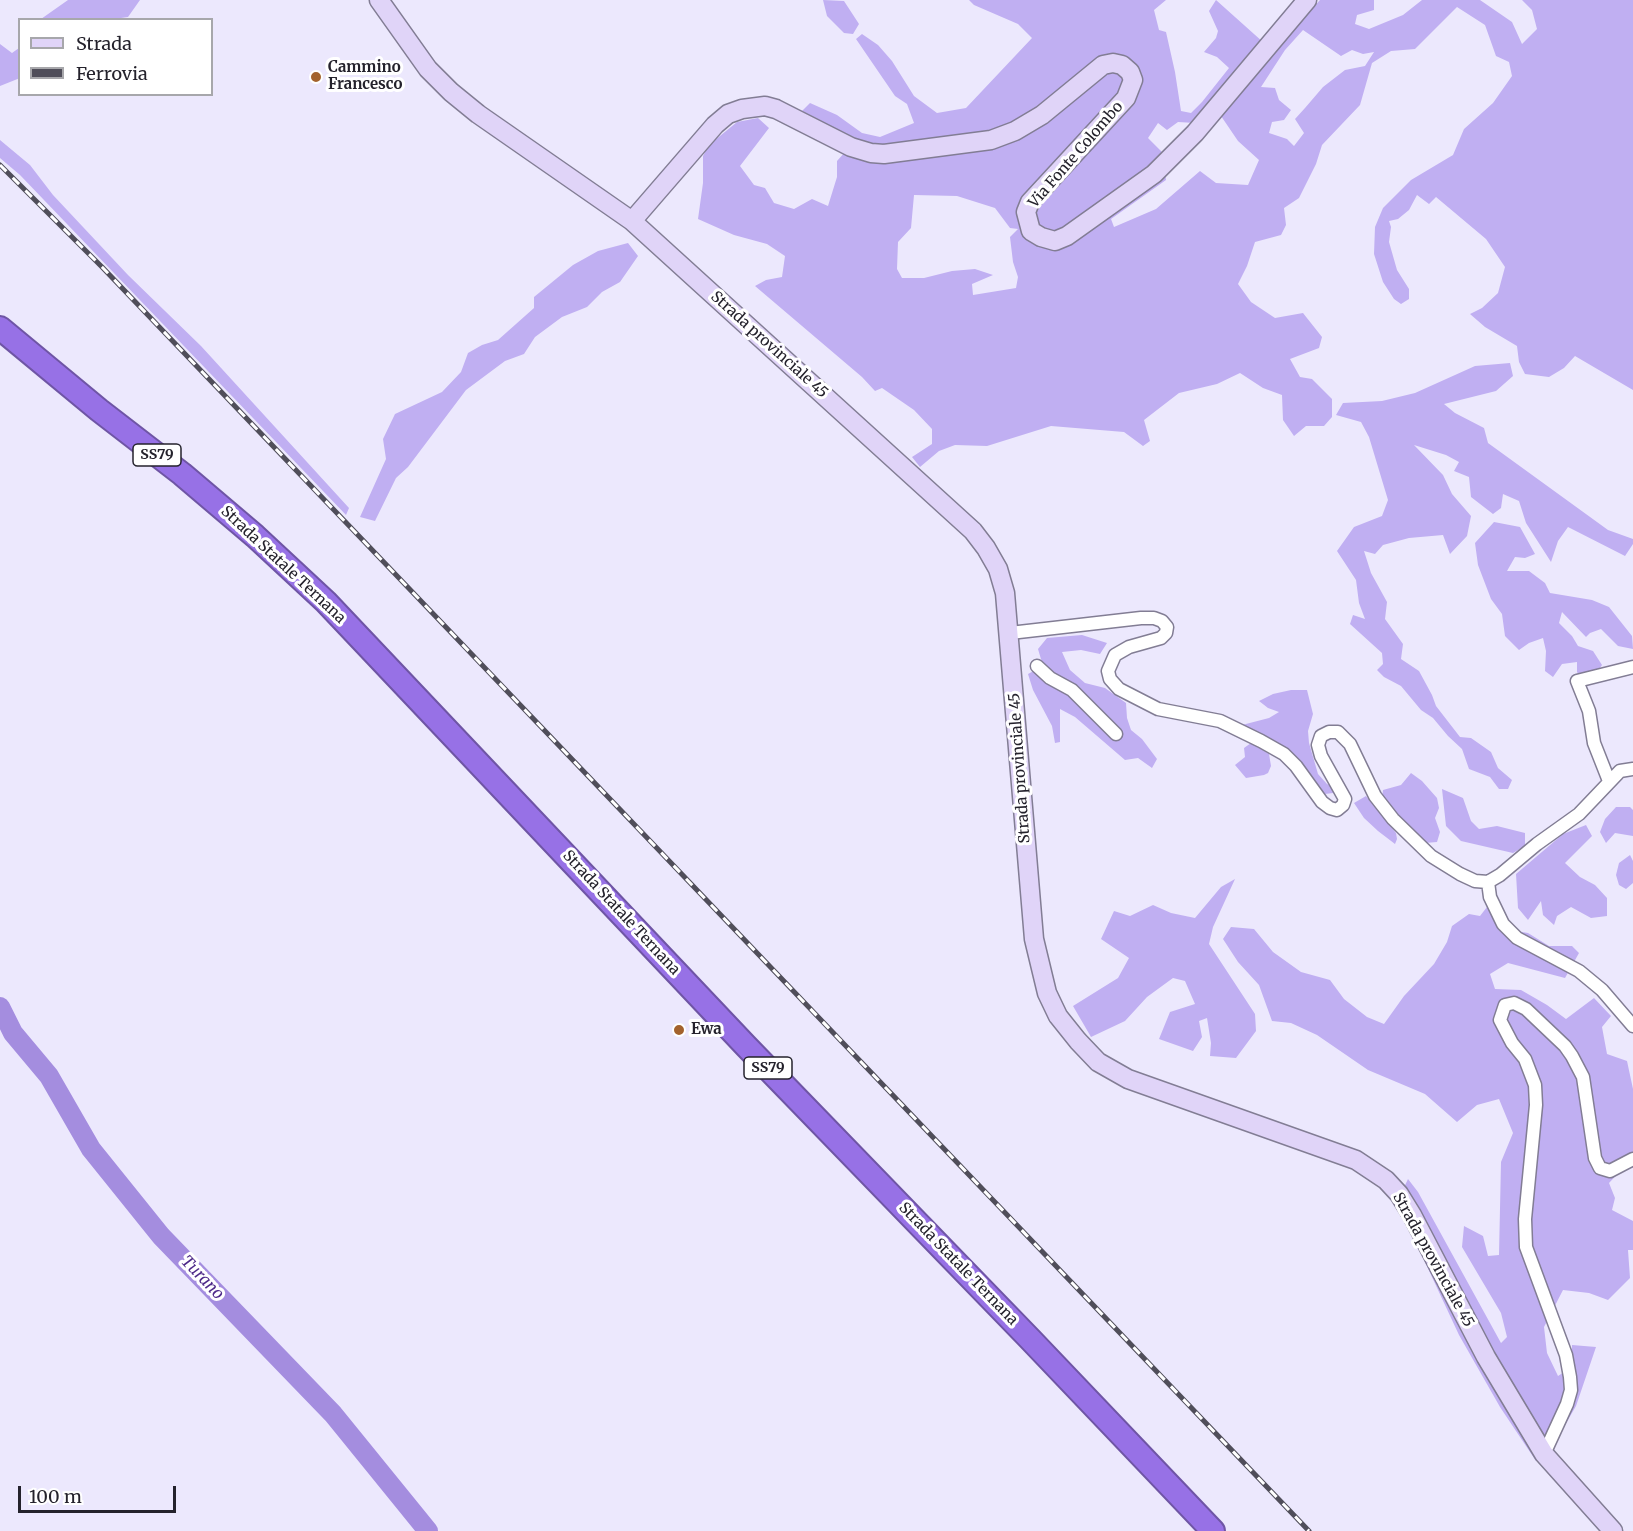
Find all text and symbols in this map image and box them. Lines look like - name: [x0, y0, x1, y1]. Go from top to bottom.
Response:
- legend: [18, 18, 213, 96]
- text: Strada: [76, 32, 132, 55]
- place label: Cammino Francesco: [328, 59, 402, 94]
- text: Ferrovia: [76, 62, 148, 85]
- marker: Cammino Francesco: [309, 70, 323, 84]
- street label: Via Fonte Colombo: [1025, 98, 1127, 212]
- street label: Strada provinciale 45: [707, 288, 831, 402]
- road number: SS79: [133, 444, 181, 466]
- street label: Strada Statale Ternana: [217, 503, 349, 627]
- street label: Strada provinciale 45: [1006, 692, 1034, 844]
- street label: Strada Statale Ternana: [559, 847, 683, 979]
- place label: Ewa: [691, 1021, 722, 1039]
- marker: Ewa: [672, 1023, 686, 1037]
- road number: SS79: [744, 1057, 792, 1079]
- street label: Strada provinciale 45: [1389, 1190, 1477, 1330]
- street label: Strada Statale Ternana: [895, 1199, 1021, 1329]
- water label: Turano: [177, 1252, 227, 1304]
- scale bar: [21, 1474, 178, 1512]
- text: 100 m: [29, 1485, 82, 1508]

